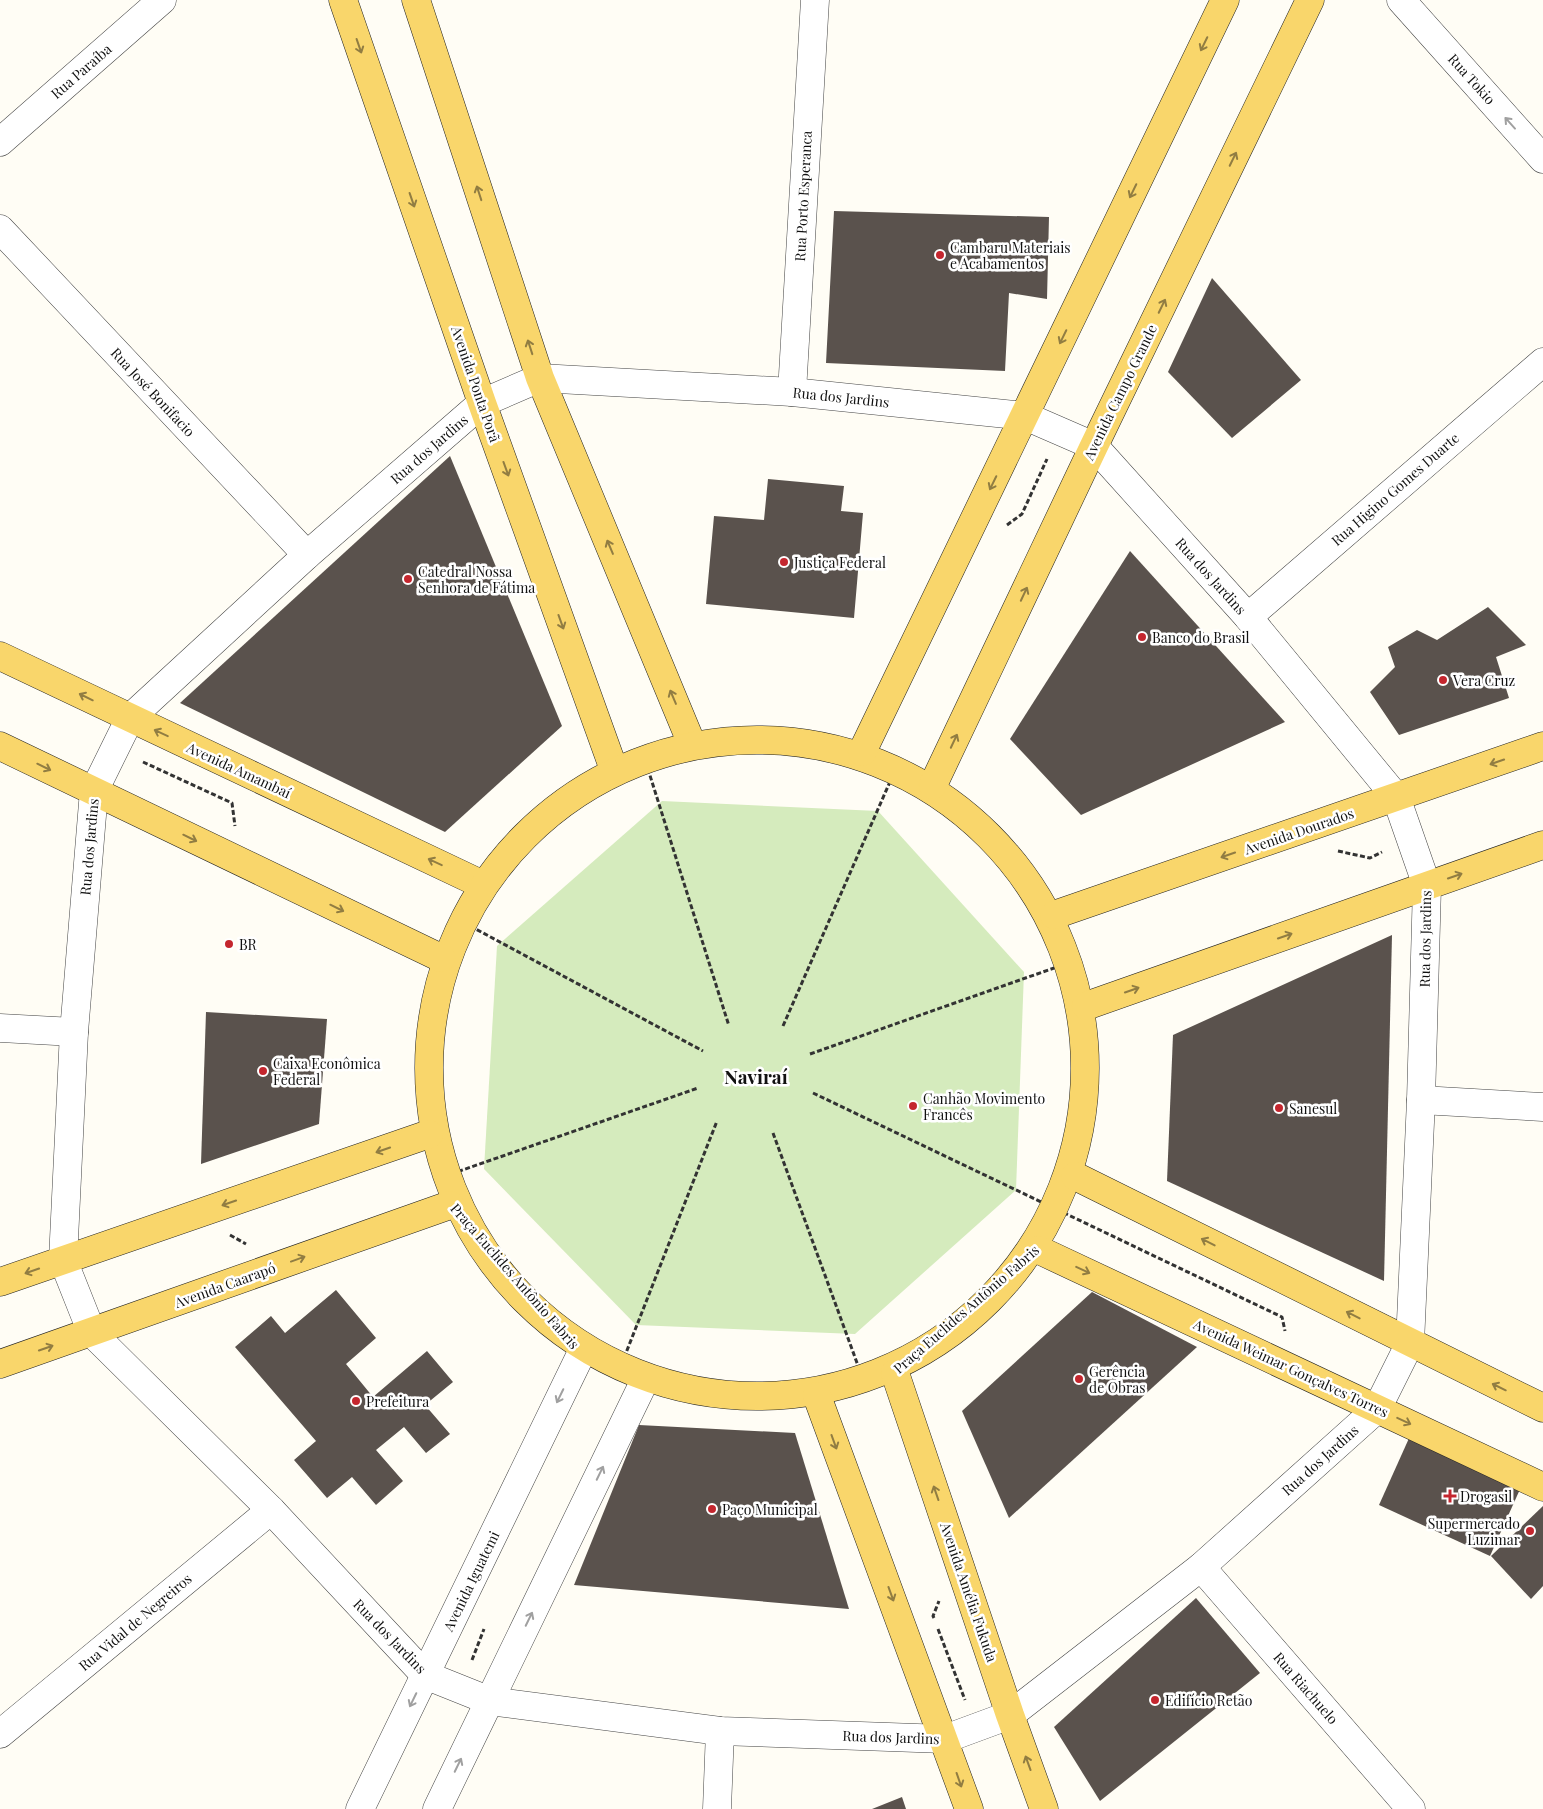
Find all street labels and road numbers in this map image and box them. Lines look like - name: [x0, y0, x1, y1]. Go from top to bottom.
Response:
- street label: Rua Paraíba: [47, 39, 115, 103]
- street label: Rua Tokio: [1444, 50, 1500, 109]
- street label: Rua Porto Esperanca: [790, 130, 816, 262]
- street label: Avenida Campo Grande: [1078, 321, 1161, 464]
- street label: Avenida Ponta Porã: [447, 322, 505, 445]
- street label: Rua José Bonifacio: [107, 343, 200, 441]
- street label: Rua dos Jardins: [792, 382, 890, 412]
- street label: Rua dos Jardins: [386, 410, 472, 488]
- street label: Rua Higino Gomes Duarte: [1327, 428, 1463, 550]
- street label: Rua dos Jardins: [1171, 534, 1251, 618]
- street label: Avenida Amambaí: [183, 737, 294, 802]
- street label: Rua dos Jardins: [75, 798, 103, 896]
- street label: Avenida Dourados: [1241, 803, 1356, 859]
- street label: Rua dos Jardins: [1415, 890, 1435, 988]
- street label: Praça Euclides Antônio Fabris: [446, 1199, 584, 1353]
- street label: Praça Euclides Antônio Fabris: [889, 1240, 1043, 1378]
- street label: Avenida Caarapó: [171, 1258, 278, 1312]
- street label: Avenida Weimar Gonçalves Torres: [1190, 1314, 1392, 1422]
- street label: Rua dos Jardins: [1278, 1420, 1362, 1500]
- street label: Avenida Amélia Fukuda: [936, 1519, 1002, 1665]
- street label: Avenida Iguatemi: [438, 1528, 503, 1635]
- street label: Rua Vidal de Negreiros: [75, 1569, 195, 1675]
- street label: Rua dos Jardins: [349, 1594, 431, 1678]
- street label: Rua Riachuelo: [1269, 1648, 1343, 1728]
- street label: Rua dos Jardins: [842, 1726, 940, 1748]

